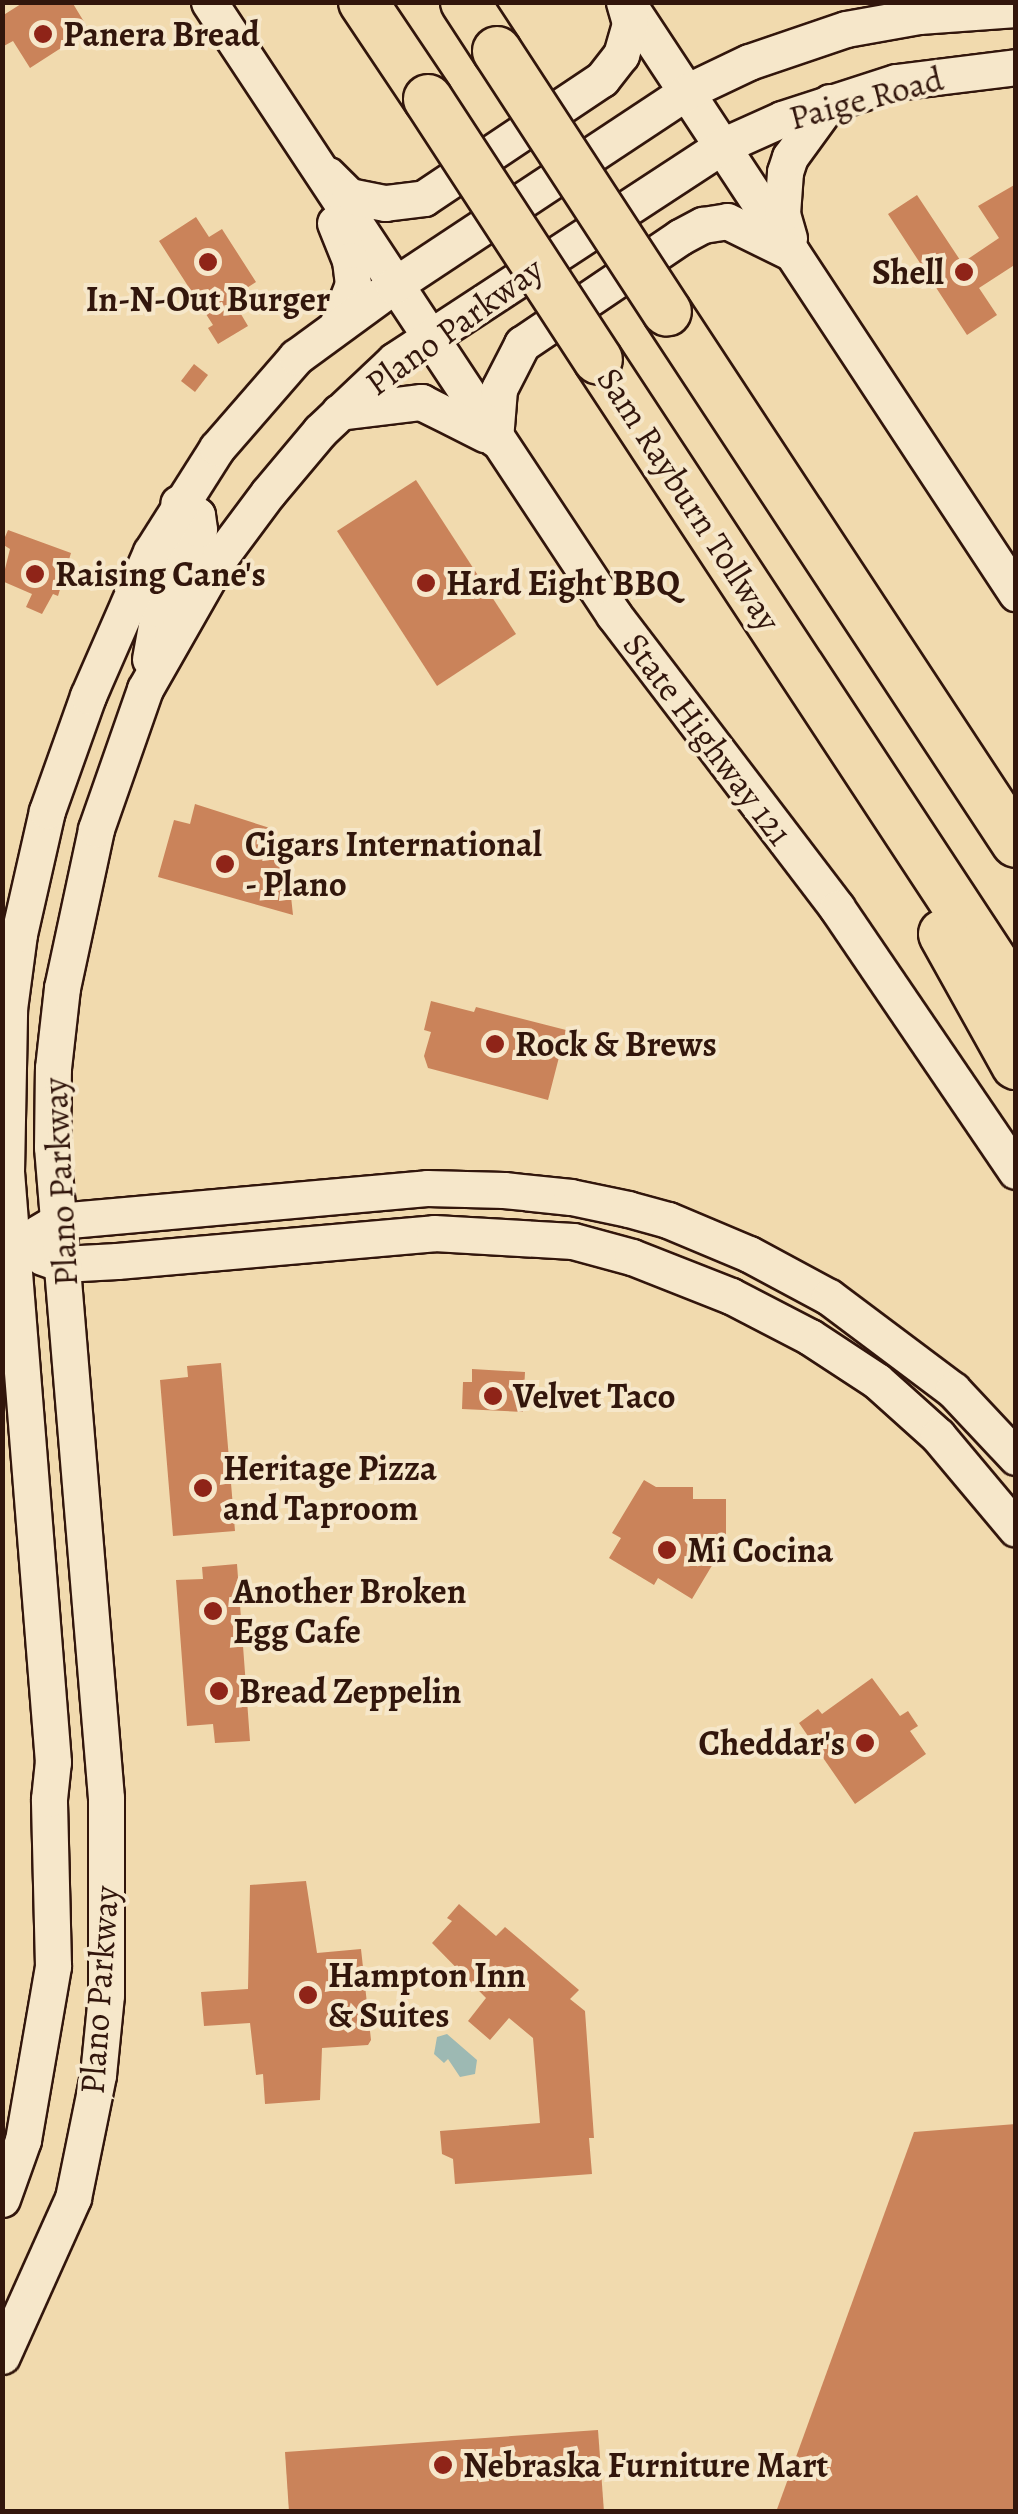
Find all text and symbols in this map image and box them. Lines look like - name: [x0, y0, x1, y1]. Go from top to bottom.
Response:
- place label: Panera Bread: [63, 13, 260, 55]
- marker: Panera Bread: [32, 23, 54, 45]
- street label: Paige Road: [784, 57, 948, 139]
- street label: Plano Parkway: [357, 248, 551, 404]
- marker: In-N-Out Burger: [197, 251, 219, 273]
- place label: Shell: [872, 251, 944, 293]
- marker: Shell: [953, 261, 975, 283]
- place label: In-N-Out Burger: [86, 278, 330, 320]
- street label: Sam Rayburn Tollway: [588, 360, 790, 638]
- place label: Raising Cane's: [55, 553, 266, 595]
- place label: Hard Eight BBQ: [446, 562, 680, 604]
- marker: Raising Cane's: [24, 563, 46, 585]
- marker: Hard Eight BBQ: [415, 572, 437, 594]
- street label: State Highway 121: [615, 625, 801, 853]
- place label: Cigars International - Plano: [245, 823, 542, 905]
- marker: Cigars International - Plano: [214, 853, 236, 875]
- place label: Rock & Brews: [515, 1023, 717, 1065]
- marker: Rock & Brews: [484, 1033, 506, 1055]
- street label: Plano Parkway: [34, 1077, 86, 1287]
- place label: Velvet Taco: [513, 1375, 675, 1417]
- marker: Velvet Taco: [482, 1385, 504, 1407]
- place label: Heritage Pizza and Taproom: [223, 1447, 437, 1529]
- marker: Heritage Pizza and Taproom: [192, 1477, 214, 1499]
- place label: Mi Cocina: [687, 1529, 834, 1571]
- marker: Mi Cocina: [656, 1539, 678, 1561]
- place label: Another Broken Egg Cafe: [233, 1570, 466, 1652]
- marker: Another Broken Egg Cafe: [202, 1600, 224, 1622]
- place label: Bread Zeppelin: [239, 1670, 462, 1712]
- marker: Bread Zeppelin: [208, 1680, 230, 1702]
- place label: Cheddar's: [698, 1722, 845, 1764]
- marker: Cheddar's: [854, 1732, 876, 1754]
- street label: Plano Parkway: [71, 1884, 127, 2096]
- place label: Hampton Inn & Suites: [328, 1954, 526, 2036]
- marker: Hampton Inn & Suites: [297, 1984, 319, 2006]
- place label: Nebraska Furniture Mart: [463, 2444, 828, 2486]
- marker: Nebraska Furniture Mart: [432, 2454, 454, 2476]

